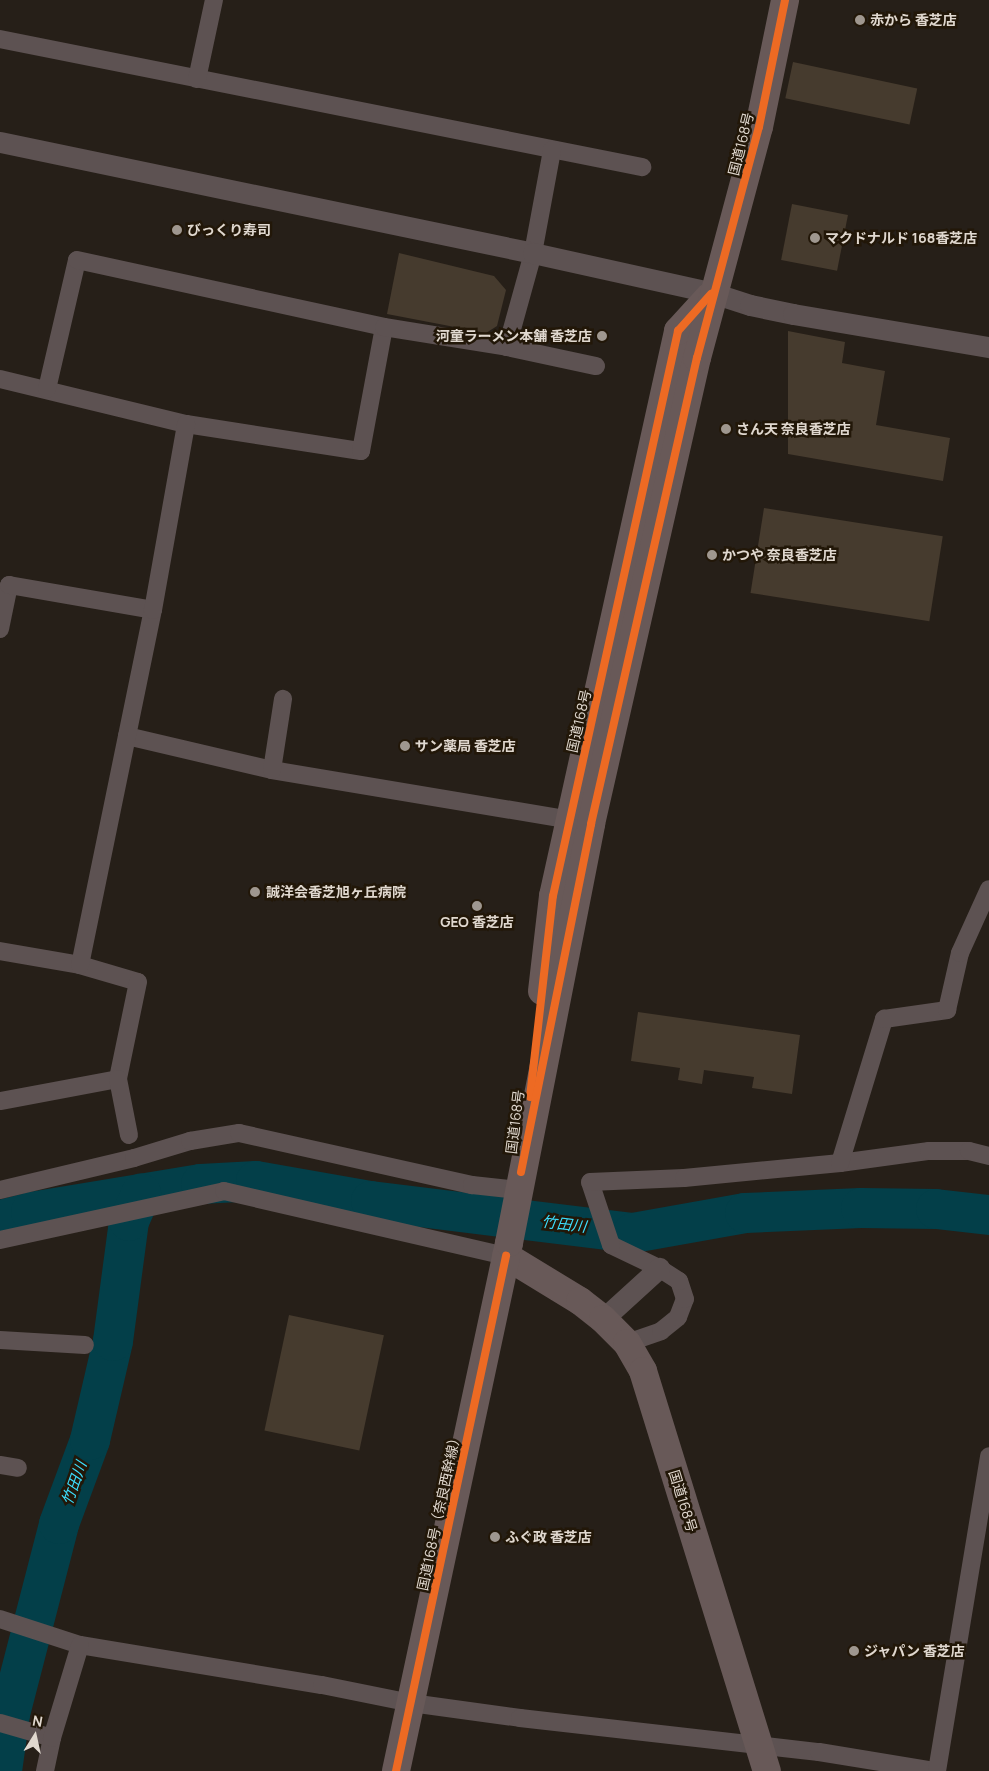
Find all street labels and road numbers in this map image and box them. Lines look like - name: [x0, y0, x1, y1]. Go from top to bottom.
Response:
- street label: 国道168号: [725, 111, 757, 177]
- street label: 国道168号: [564, 688, 594, 754]
- street label: 国道168号: [503, 1089, 527, 1155]
- street label: 国道168号（奈良西幹線）: [414, 1430, 464, 1592]
- street label: 国道168号: [666, 1468, 700, 1534]

